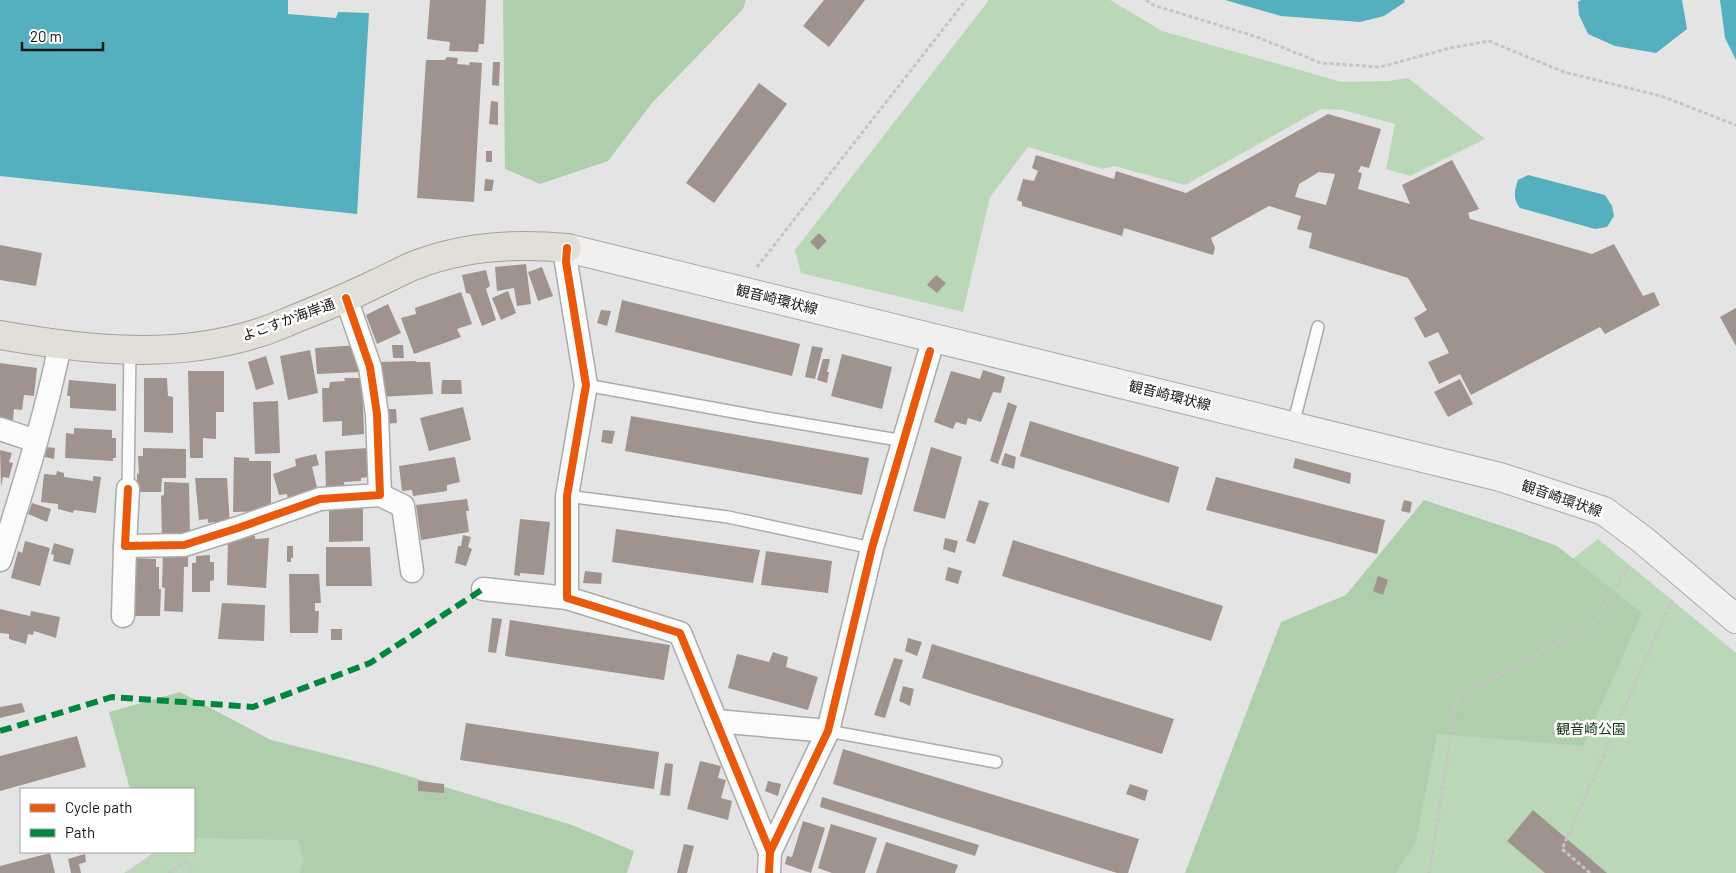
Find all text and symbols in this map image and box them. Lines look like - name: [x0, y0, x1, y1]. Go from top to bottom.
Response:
- scale bar: [22, 20, 104, 52]
- text: 20 m: [30, 27, 62, 45]
- street label: 観音崎環状線: [734, 281, 820, 317]
- street label: よこすか海岸通: [239, 294, 337, 344]
- street label: 観音崎環状線: [1127, 377, 1213, 413]
- street label: 観音崎環状線: [1520, 476, 1604, 520]
- park label: 観音崎公園: [1556, 720, 1626, 737]
- legend: [20, 788, 195, 853]
- text: Cycle path: [65, 798, 132, 816]
- text: Path: [65, 823, 95, 841]

